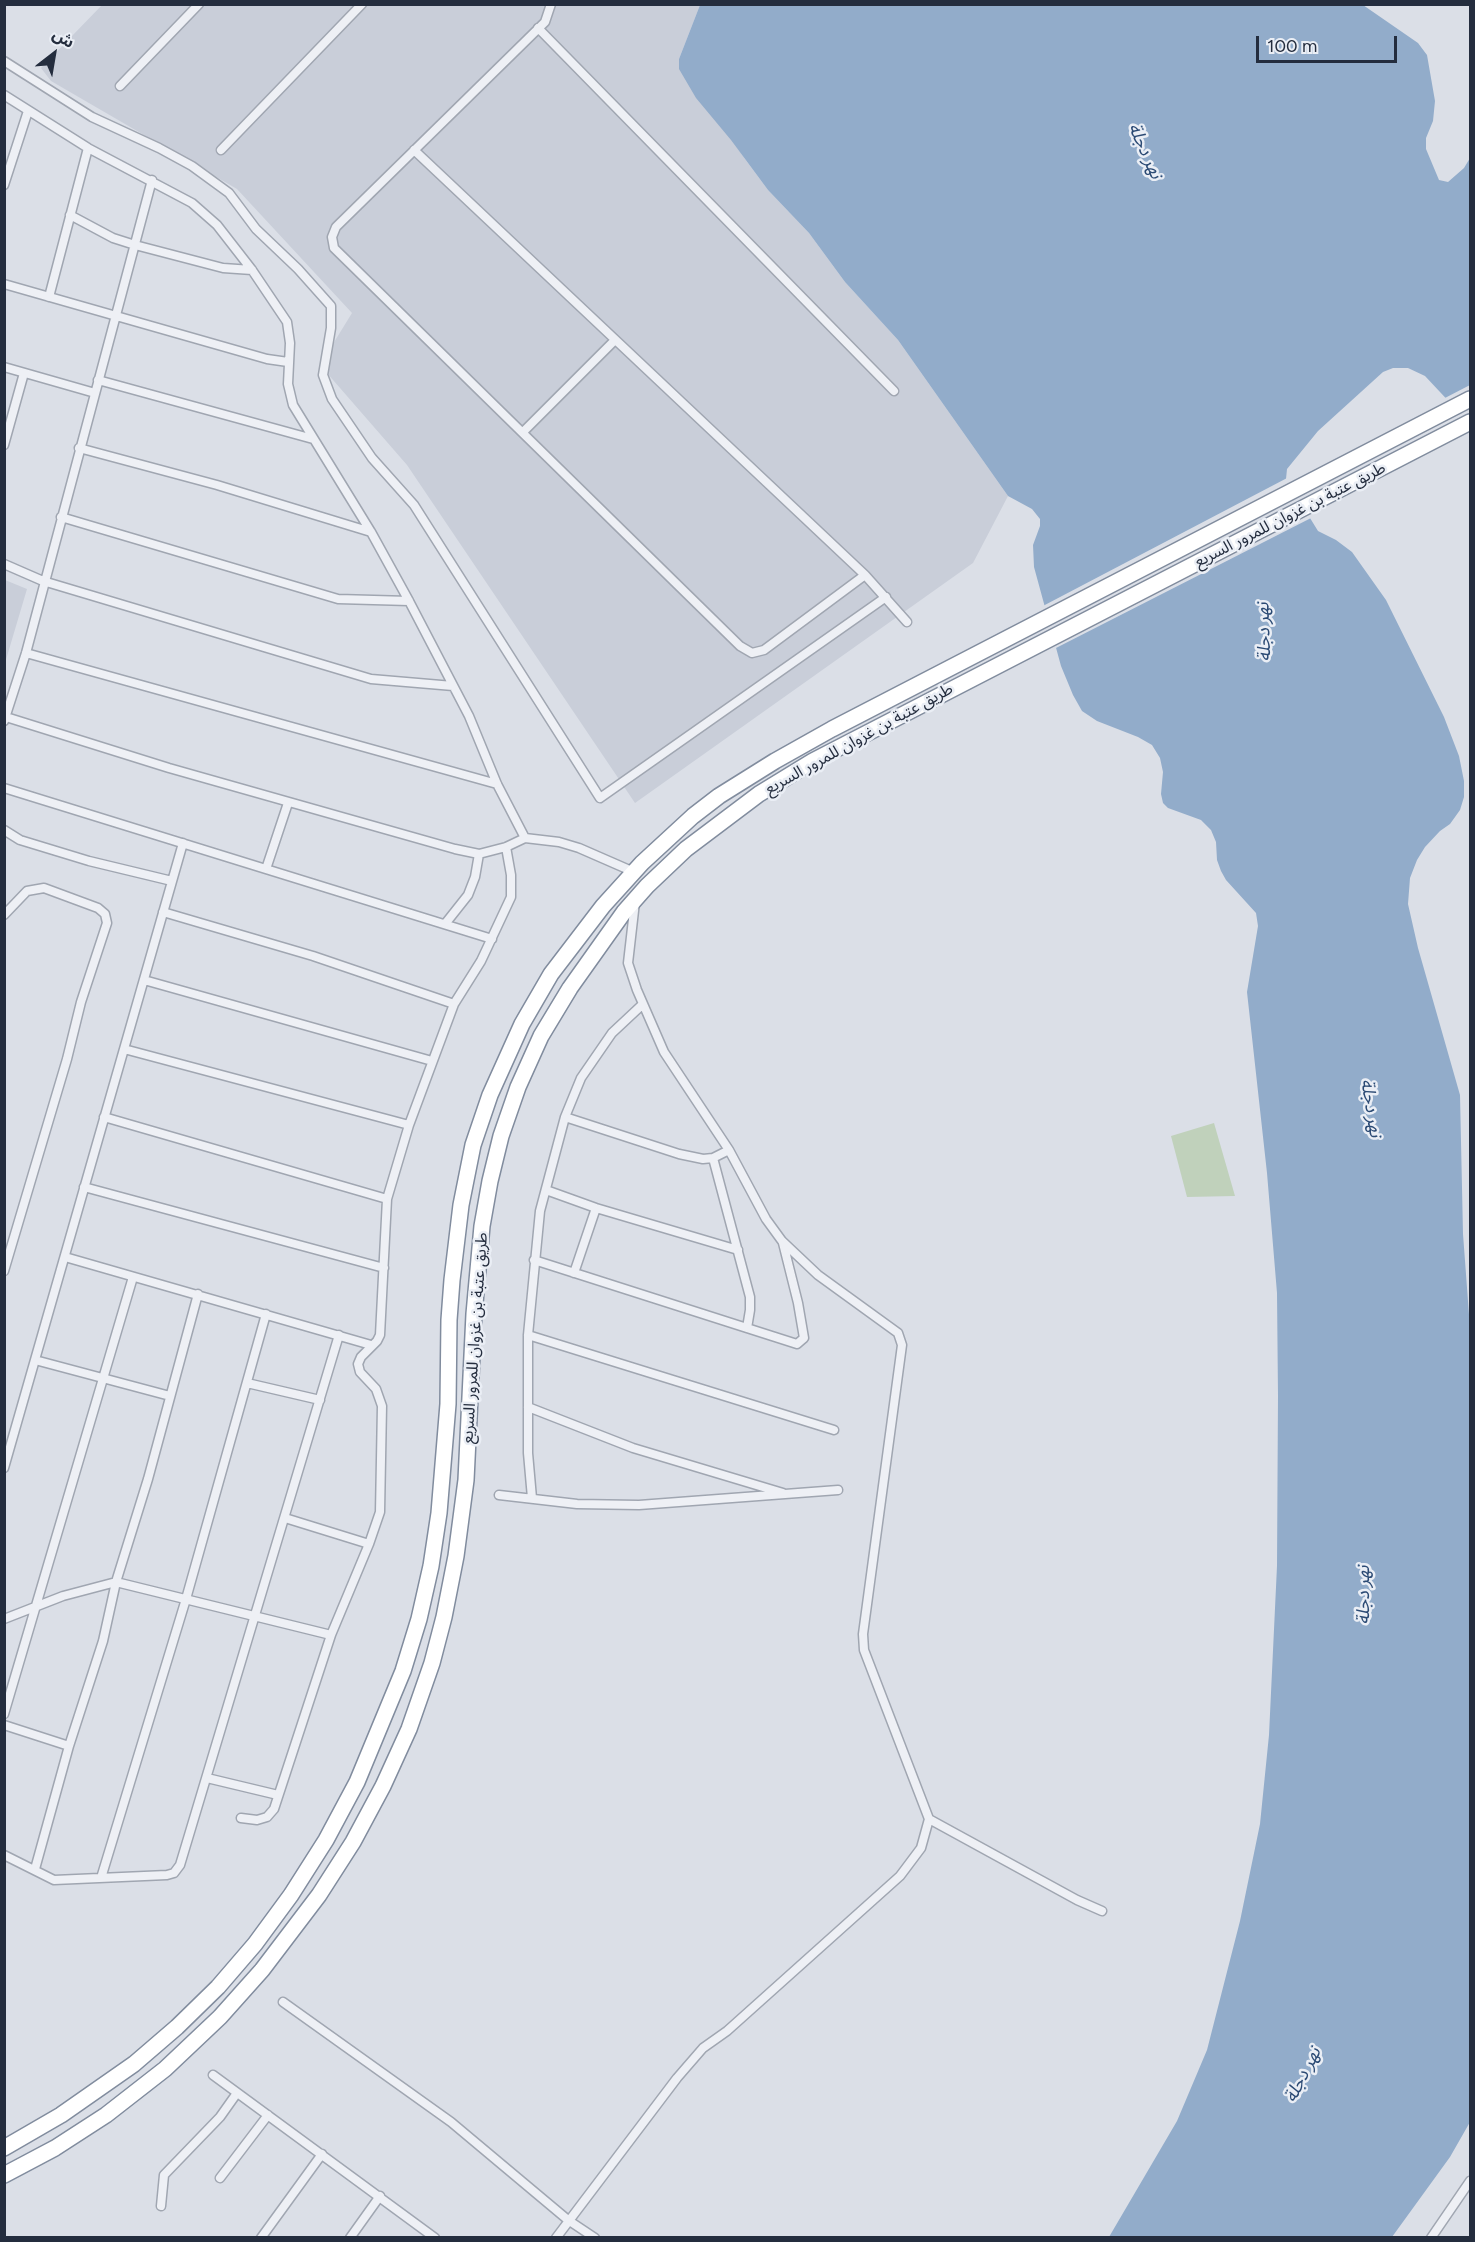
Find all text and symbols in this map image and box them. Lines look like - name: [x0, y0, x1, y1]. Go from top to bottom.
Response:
- north arrow: [24, 24, 84, 84]
- text: ش: [49, 24, 78, 52]
- scale bar: [1259, 24, 1400, 62]
- text: 100 m: [1267, 35, 1317, 57]
- water label: نهر دجلة: [1123, 120, 1167, 182]
- street label: طريق عتبة بن غزوان للمرور السريع: [1191, 458, 1389, 572]
- water label: نهر دجلة: [1252, 602, 1276, 662]
- street label: طريق عتبة بن غزوان للمرور السريع: [762, 679, 956, 799]
- water label: نهر دجلة: [1356, 1077, 1386, 1139]
- street label: طريق عتبة بن غزوان للمرور السريع: [458, 1232, 492, 1444]
- water label: نهر دجلة: [1353, 1566, 1375, 1624]
- water label: نهر دجلة: [1280, 2044, 1326, 2106]

